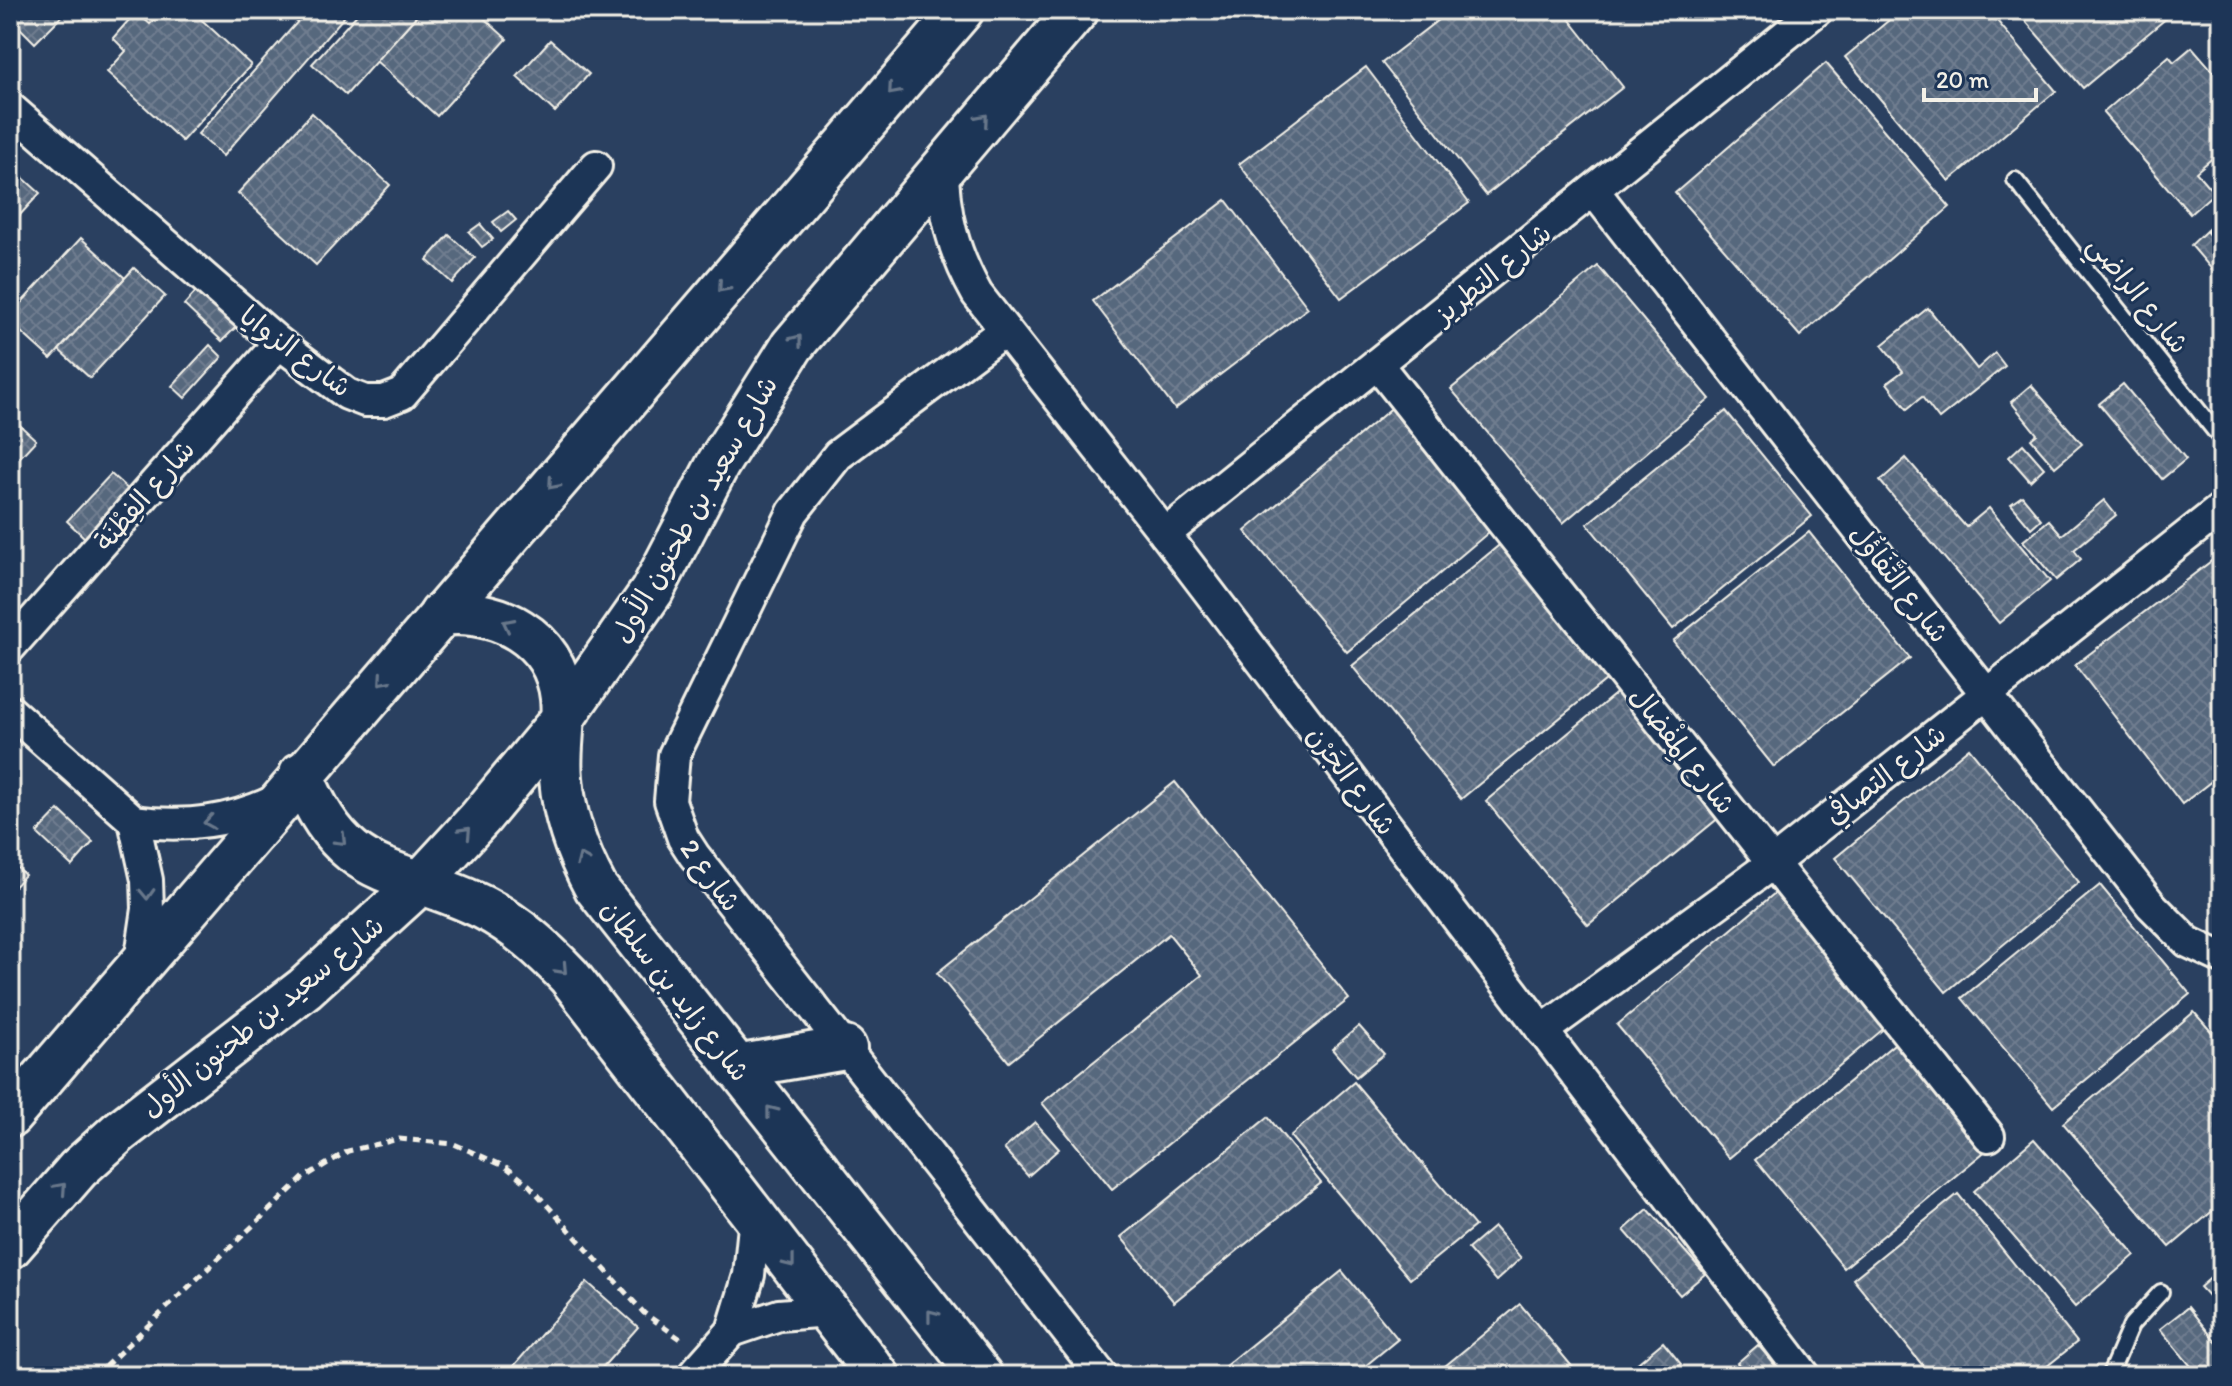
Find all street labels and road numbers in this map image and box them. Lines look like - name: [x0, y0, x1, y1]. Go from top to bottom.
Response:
- street label: شارع التطريز: [1425, 215, 1560, 334]
- street label: شارع الراضي: [2075, 228, 2197, 365]
- street label: شارع الزوايا: [232, 298, 358, 406]
- street label: شارع سعيد بن طحنون الأول: [603, 369, 787, 650]
- street label: شارع الفِطْنَة: [87, 432, 204, 560]
- street label: شارع التَّفَاؤُل: [1841, 516, 1958, 651]
- street label: شارع المِفْضال: [1620, 679, 1744, 822]
- street label: شارع التصافي: [1818, 716, 1955, 835]
- street label: شارع الجَرْن: [1297, 719, 1404, 843]
- street label: شارع 2: [671, 832, 749, 920]
- street label: شارع زايد بن سلطان: [592, 892, 758, 1090]
- street label: شارع سعيد بن طحنون الأول: [133, 907, 392, 1127]

